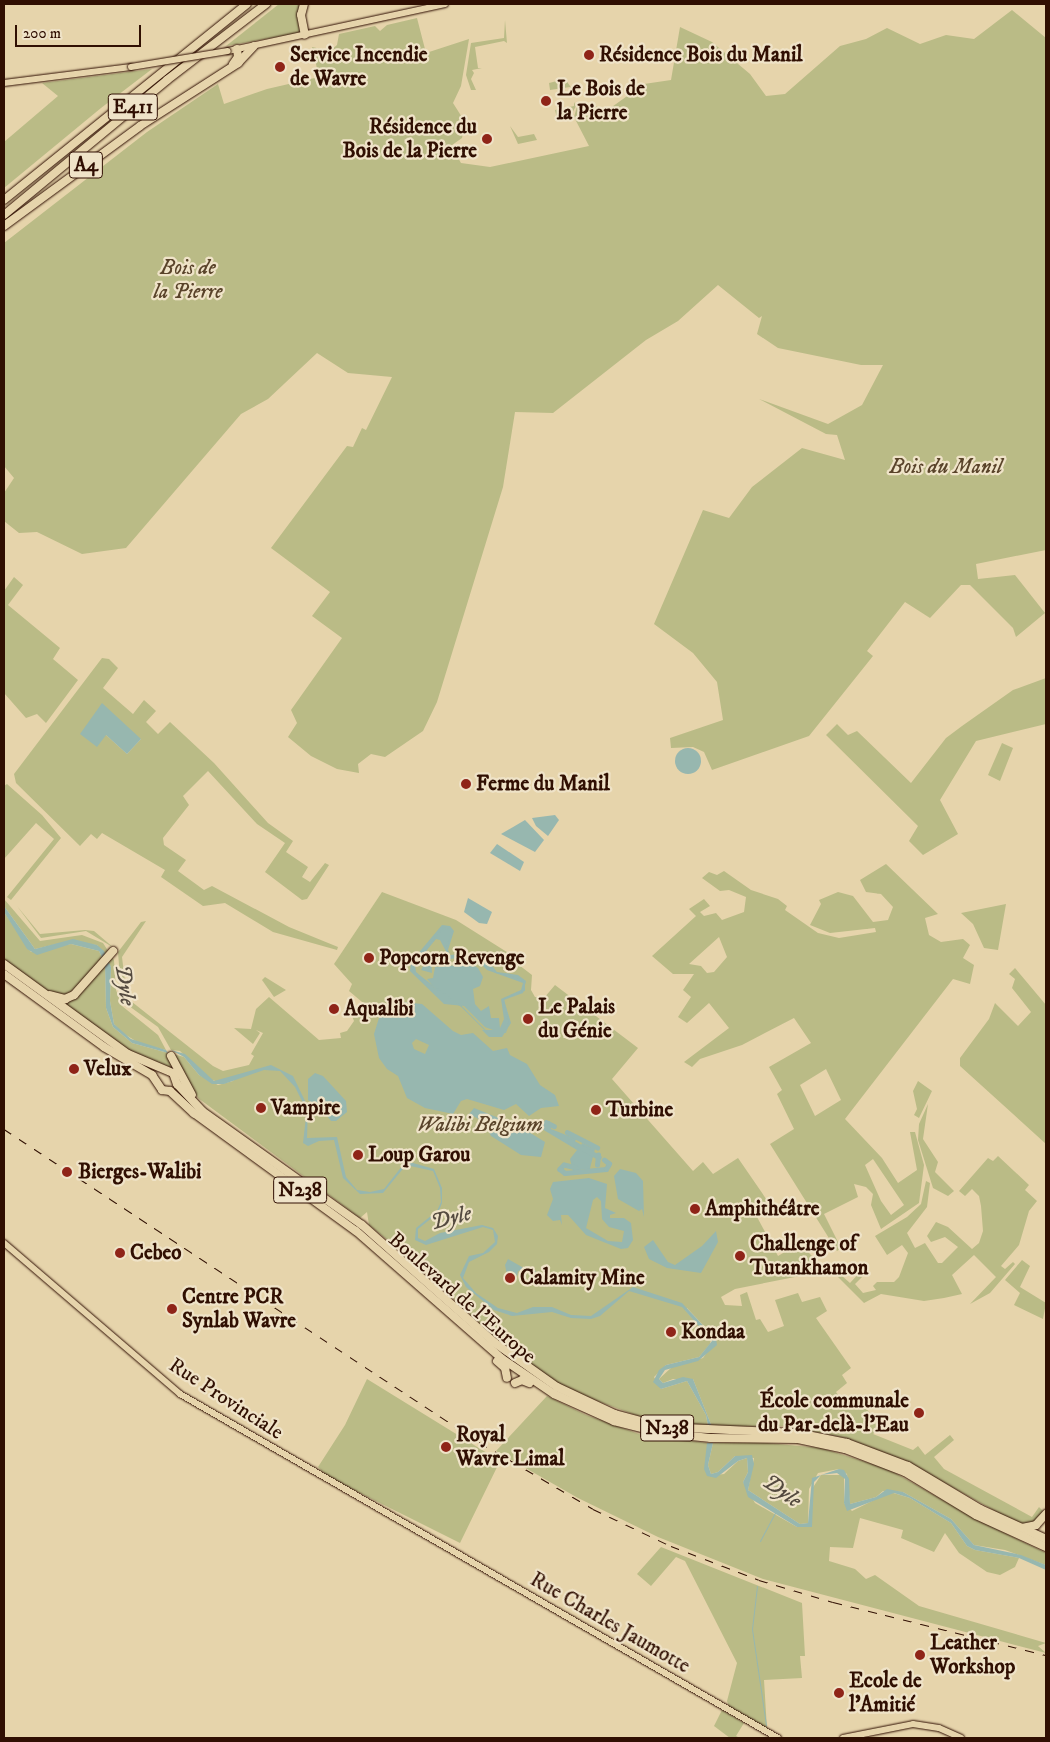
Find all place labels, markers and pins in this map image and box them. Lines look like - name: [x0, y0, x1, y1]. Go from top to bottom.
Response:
- place label: Service Incendie de Wavre: [290, 42, 428, 92]
- place label: Résidence Bois du Manil: [599, 42, 803, 68]
- marker: Résidence Bois du Manil: [583, 49, 595, 61]
- marker: Service Incendie de Wavre: [274, 61, 286, 73]
- place label: Le Bois de la Pierre: [557, 76, 645, 126]
- marker: Le Bois de la Pierre: [539, 94, 553, 108]
- place label: Résidence du Bois de la Pierre: [343, 114, 477, 164]
- marker: Résidence du Bois de la Pierre: [481, 133, 493, 145]
- place label: Ferme du Manil: [476, 771, 610, 797]
- marker: Ferme du Manil: [460, 778, 472, 790]
- place label: Popcorn Revenge: [379, 945, 524, 971]
- marker: Popcorn Revenge: [363, 952, 375, 964]
- place label: Le Palais du Génie: [538, 994, 615, 1044]
- place label: Aqualibi: [344, 996, 414, 1022]
- marker: Aqualibi: [328, 1003, 340, 1015]
- marker: Le Palais du Génie: [522, 1013, 534, 1025]
- place label: Velux: [84, 1056, 132, 1082]
- marker: Velux: [68, 1063, 80, 1075]
- place label: Vampire: [271, 1095, 340, 1121]
- place label: Turbine: [606, 1097, 673, 1123]
- marker: Vampire: [255, 1102, 267, 1114]
- marker: Turbine: [590, 1104, 602, 1116]
- place label: Loup Garou: [368, 1142, 470, 1168]
- marker: Loup Garou: [352, 1149, 364, 1161]
- place label: Bierges-Walibi: [78, 1159, 201, 1185]
- marker: Bierges-Walibi: [60, 1165, 74, 1179]
- place label: Amphithéâtre: [705, 1196, 819, 1222]
- marker: Amphithéâtre: [689, 1203, 701, 1215]
- place label: Challenge of Tutankhamon: [750, 1231, 868, 1281]
- place label: Cebeo: [130, 1240, 181, 1266]
- marker: Cebeo: [114, 1247, 126, 1259]
- marker: Challenge of Tutankhamon: [734, 1250, 746, 1262]
- place label: Calamity Mine: [520, 1265, 645, 1291]
- marker: Calamity Mine: [504, 1272, 516, 1284]
- place label: Centre PCR Synlab Wavre: [182, 1284, 296, 1334]
- marker: Centre PCR Synlab Wavre: [166, 1303, 178, 1315]
- place label: Kondaa: [681, 1319, 745, 1345]
- marker: Kondaa: [665, 1326, 677, 1338]
- place label: École communale du Par-delà-l'Eau: [758, 1388, 909, 1438]
- marker: École communale du Par-delà-l'Eau: [913, 1407, 925, 1419]
- place label: Royal Wavre Limal: [456, 1422, 565, 1472]
- marker: Royal Wavre Limal: [440, 1441, 452, 1453]
- place label: Leather Workshop: [930, 1630, 1015, 1680]
- marker: Leather Workshop: [914, 1649, 926, 1661]
- place label: Ecole de l'Amitié: [849, 1668, 922, 1718]
- marker: Ecole de l'Amitié: [833, 1687, 845, 1699]

